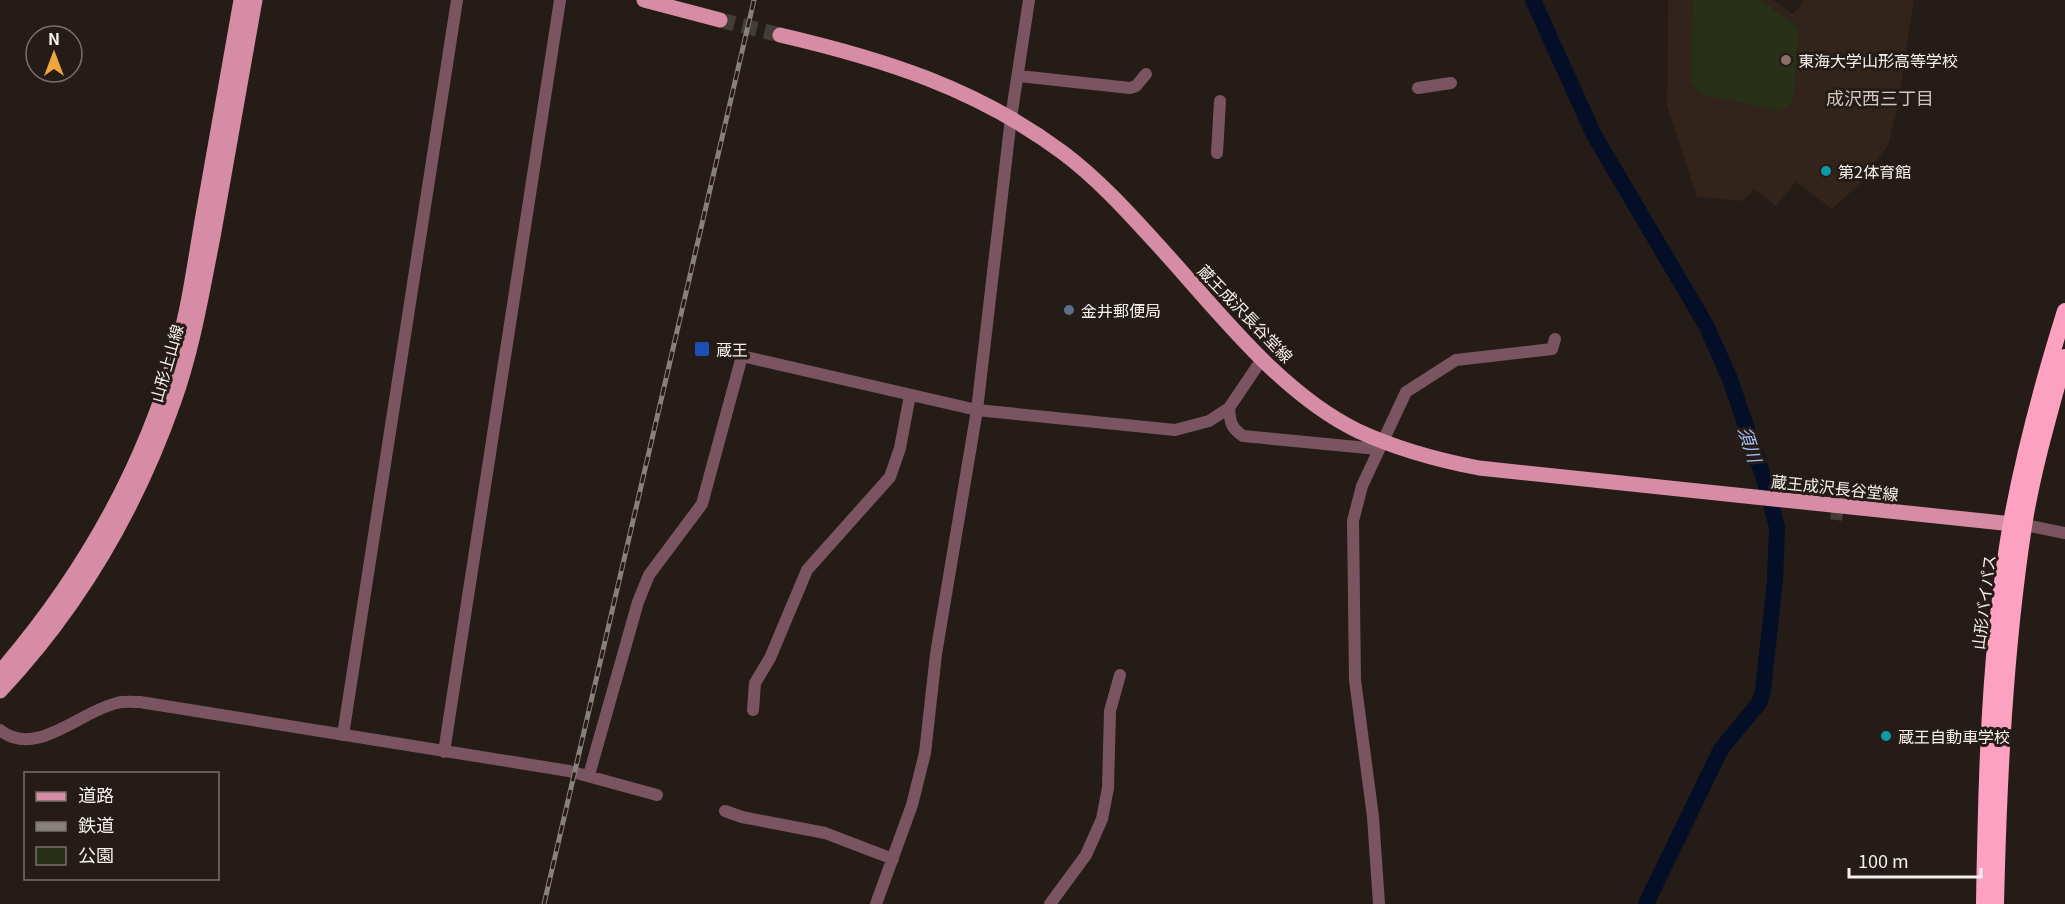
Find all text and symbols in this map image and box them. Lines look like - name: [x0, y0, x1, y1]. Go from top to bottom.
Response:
- north arrow: [24, 24, 84, 84]
- text: N: [48, 26, 60, 50]
- place label: 東海大学山形高等学校: [1798, 48, 1958, 72]
- marker: 東海大学山形高等学校: [1779, 53, 1793, 67]
- district label: 成沢西三丁目: [1826, 84, 1934, 110]
- place label: 第2体育館: [1838, 159, 1911, 183]
- marker: 第2体育館: [1819, 164, 1833, 178]
- street label: 蔵王成沢長谷堂線: [1193, 259, 1299, 367]
- place label: 金井郵便局: [1081, 298, 1161, 322]
- marker: 金井郵便局: [1062, 303, 1076, 317]
- street label: 山形上山線: [143, 321, 189, 405]
- place label: 蔵王: [716, 337, 748, 361]
- marker: 蔵王: [693, 340, 711, 358]
- water label: 須川: [1733, 423, 1770, 467]
- street label: 蔵王成沢長谷堂線: [1770, 468, 1900, 506]
- street label: 山形バイパス: [1965, 553, 2001, 651]
- place label: 蔵王自動車学校: [1898, 724, 2010, 748]
- marker: 蔵王自動車学校: [1879, 729, 1893, 743]
- legend: [24, 772, 219, 880]
- text: 道路: [78, 781, 114, 807]
- text: 鉄道: [78, 811, 114, 837]
- text: 公園: [78, 841, 114, 867]
- scale bar: [1849, 841, 1981, 879]
- text: 100 m: [1858, 847, 1909, 873]

